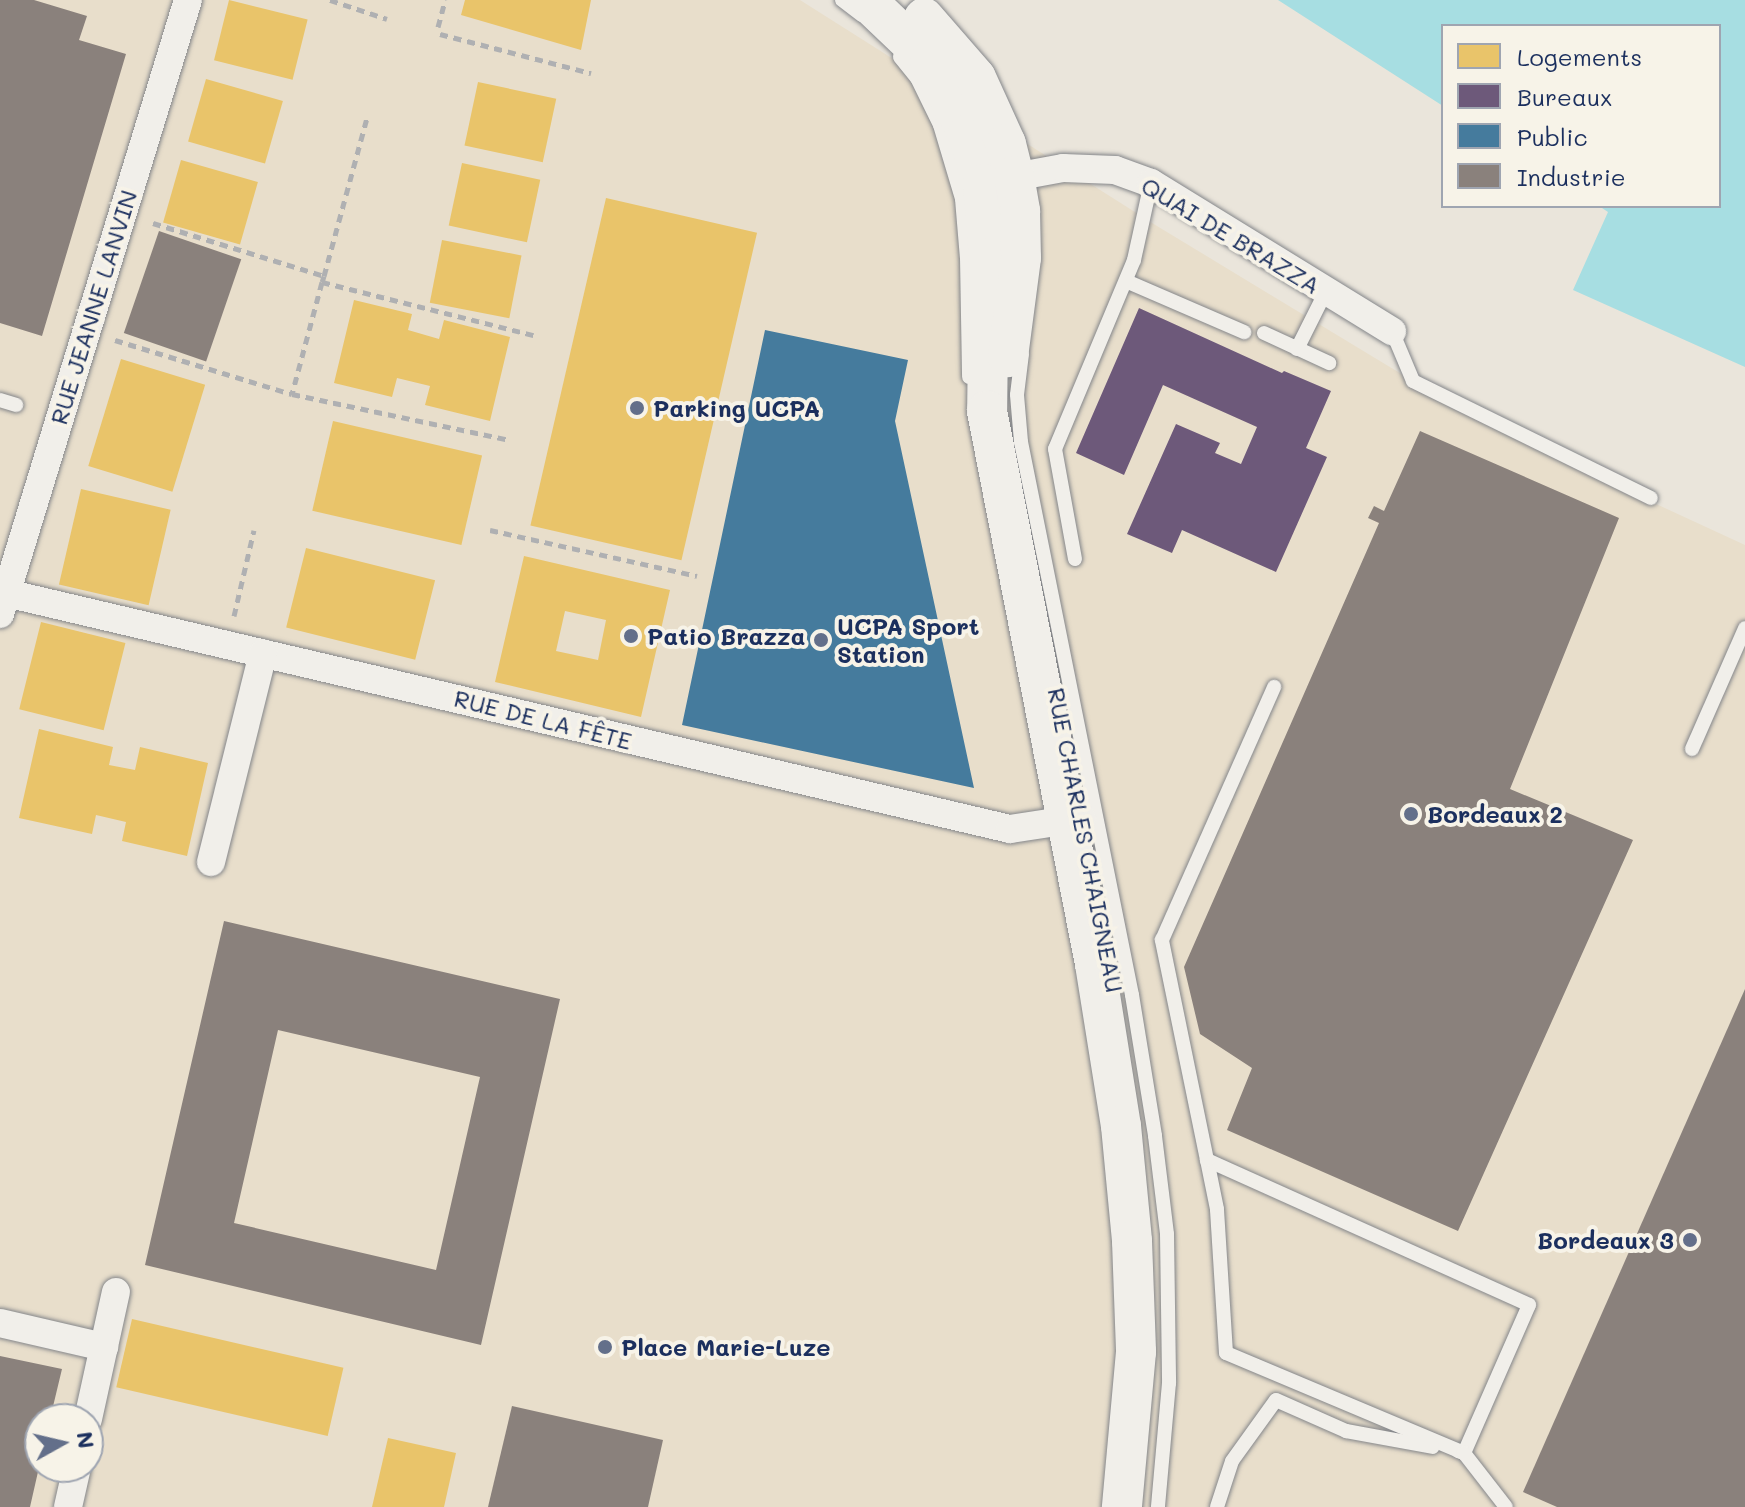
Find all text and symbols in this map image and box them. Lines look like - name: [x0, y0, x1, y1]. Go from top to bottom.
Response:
- legend: [1441, 24, 1721, 208]
- text: Logements: [1517, 41, 1642, 72]
- text: Bureaux: [1517, 81, 1612, 112]
- text: Public: [1517, 121, 1588, 152]
- text: Industrie: [1517, 161, 1626, 192]
- street label: QUAI DE BRAZZA: [1136, 170, 1326, 300]
- street label: RUE JEANNE LANVIN: [44, 186, 142, 428]
- place label: Parking UCPA: [653, 394, 820, 422]
- marker: Parking UCPA: [628, 399, 646, 417]
- place label: UCPA Sport Station: [837, 612, 979, 668]
- place label: Patio Brazza: [647, 622, 805, 650]
- marker: Patio Brazza: [622, 627, 640, 645]
- marker: UCPA Sport Station: [812, 631, 830, 649]
- street label: RUE DE LA FÊTE: [451, 683, 635, 755]
- street label: RUE CHARLES CHAIGNEAU: [1042, 685, 1130, 995]
- place label: Bordeaux 2: [1427, 800, 1563, 828]
- marker: Bordeaux 2: [1402, 805, 1420, 823]
- place label: Bordeaux 3: [1537, 1226, 1674, 1254]
- marker: Bordeaux 3: [1681, 1231, 1699, 1249]
- place label: Place Marie-Luze: [621, 1333, 831, 1361]
- marker: Place Marie-Luze: [596, 1338, 614, 1356]
- north arrow: [24, 1403, 104, 1483]
- text: N: [71, 1430, 102, 1450]

